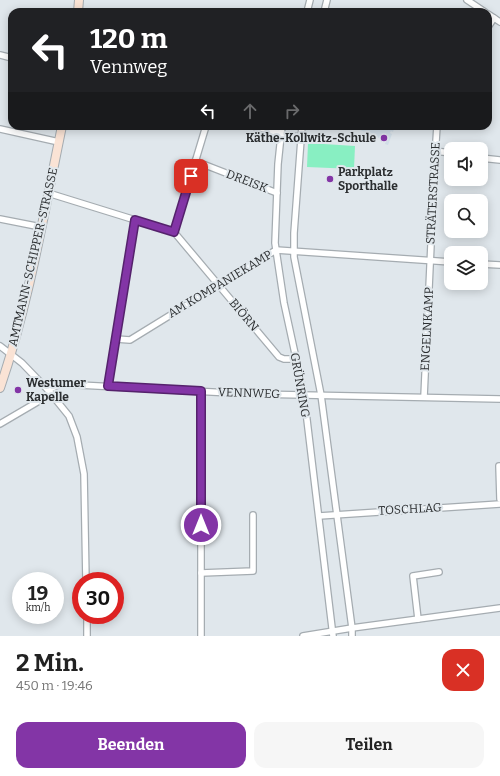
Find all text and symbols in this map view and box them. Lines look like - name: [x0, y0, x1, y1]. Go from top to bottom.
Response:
- text: 120 m: [90, 22, 167, 55]
- icon: left: [24, 24, 76, 76]
- text: Vennweg: [90, 56, 167, 78]
- icon: left: [197, 100, 219, 122]
- icon: ahead: [239, 100, 261, 122]
- icon: right: [281, 100, 303, 122]
- place label: Käthe-Kollwitz-Schule: [246, 131, 376, 145]
- marker: Käthe-Kollwitz-Schule: [379, 133, 389, 143]
- street label: STRÄTERSTRASSE: [422, 142, 443, 244]
- map controls: [444, 142, 488, 290]
- button: sound: [444, 142, 488, 186]
- pin: [174, 159, 208, 193]
- icon: arrive: [180, 165, 202, 187]
- place label: Parkplatz Sporthalle: [338, 165, 398, 193]
- street label: AMTMANN-SCHIPPER-STRASSE: [6, 166, 60, 348]
- street label: DREISK: [224, 167, 270, 196]
- marker: Parkplatz Sporthalle: [325, 174, 335, 184]
- button: search: [444, 194, 488, 238]
- button: layers: [444, 246, 488, 290]
- street label: AM KOMPANIEKAMP: [165, 247, 275, 321]
- street label: ENGELNKAMP: [418, 287, 436, 371]
- street label: BIÖRN: [226, 295, 263, 334]
- street label: GRÜNRING: [287, 351, 314, 419]
- place label: Westumer Kapelle: [26, 376, 86, 404]
- marker: Westumer Kapelle: [13, 385, 23, 395]
- street label: VENNWEG: [218, 385, 280, 401]
- street label: TOSCHLAG: [378, 500, 442, 518]
- position arrow: [180, 504, 222, 546]
- speed limit sign: 30: [72, 572, 124, 624]
- text: 19: [28, 581, 48, 605]
- text: km/h: [26, 602, 50, 614]
- text: 2 Min.: [16, 649, 84, 677]
- button: close: [442, 649, 484, 691]
- text: 450 m · 19:46: [16, 678, 93, 693]
- button: Beenden: [16, 722, 246, 768]
- button: Teilen: [254, 722, 484, 768]

